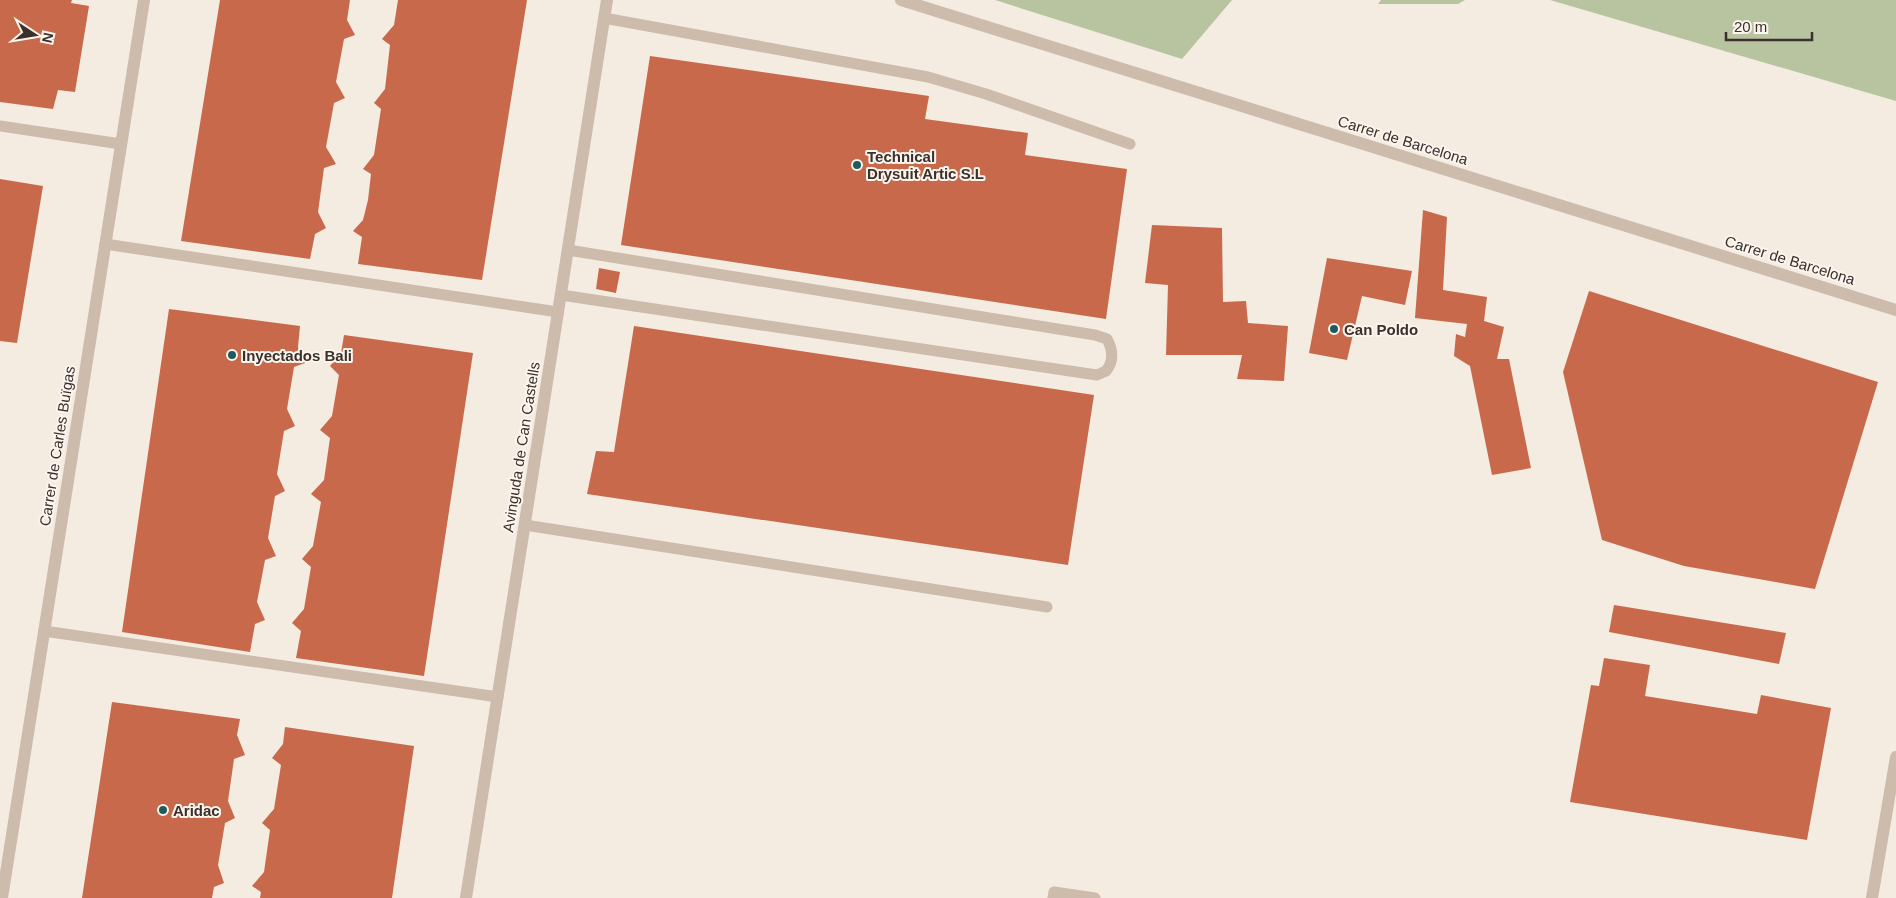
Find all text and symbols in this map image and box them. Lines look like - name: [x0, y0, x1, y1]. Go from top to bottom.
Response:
- north arrow: [10, 10, 60, 60]
- scale bar: [1726, 10, 1812, 42]
- text: 20 m: [1734, 18, 1767, 35]
- text: N: [39, 31, 57, 44]
- street label: Carrer de Barcelona: [1336, 112, 1471, 168]
- place label: Technical Drysuit Artic S.L: [867, 148, 984, 182]
- marker: Technical Drysuit Artic S.L: [851, 159, 863, 171]
- street label: Carrer de Barcelona: [1723, 232, 1858, 288]
- place label: Can Poldo: [1344, 321, 1418, 338]
- marker: Can Poldo: [1328, 323, 1340, 335]
- place label: Inyectados Bali: [242, 347, 352, 364]
- marker: Inyectados Bali: [226, 349, 238, 361]
- street label: Avinguda de Can Castells: [499, 361, 543, 533]
- street label: Carrer de Carles Buïgas: [36, 365, 78, 527]
- place label: Aridac: [173, 802, 220, 819]
- marker: Aridac: [157, 804, 169, 816]

